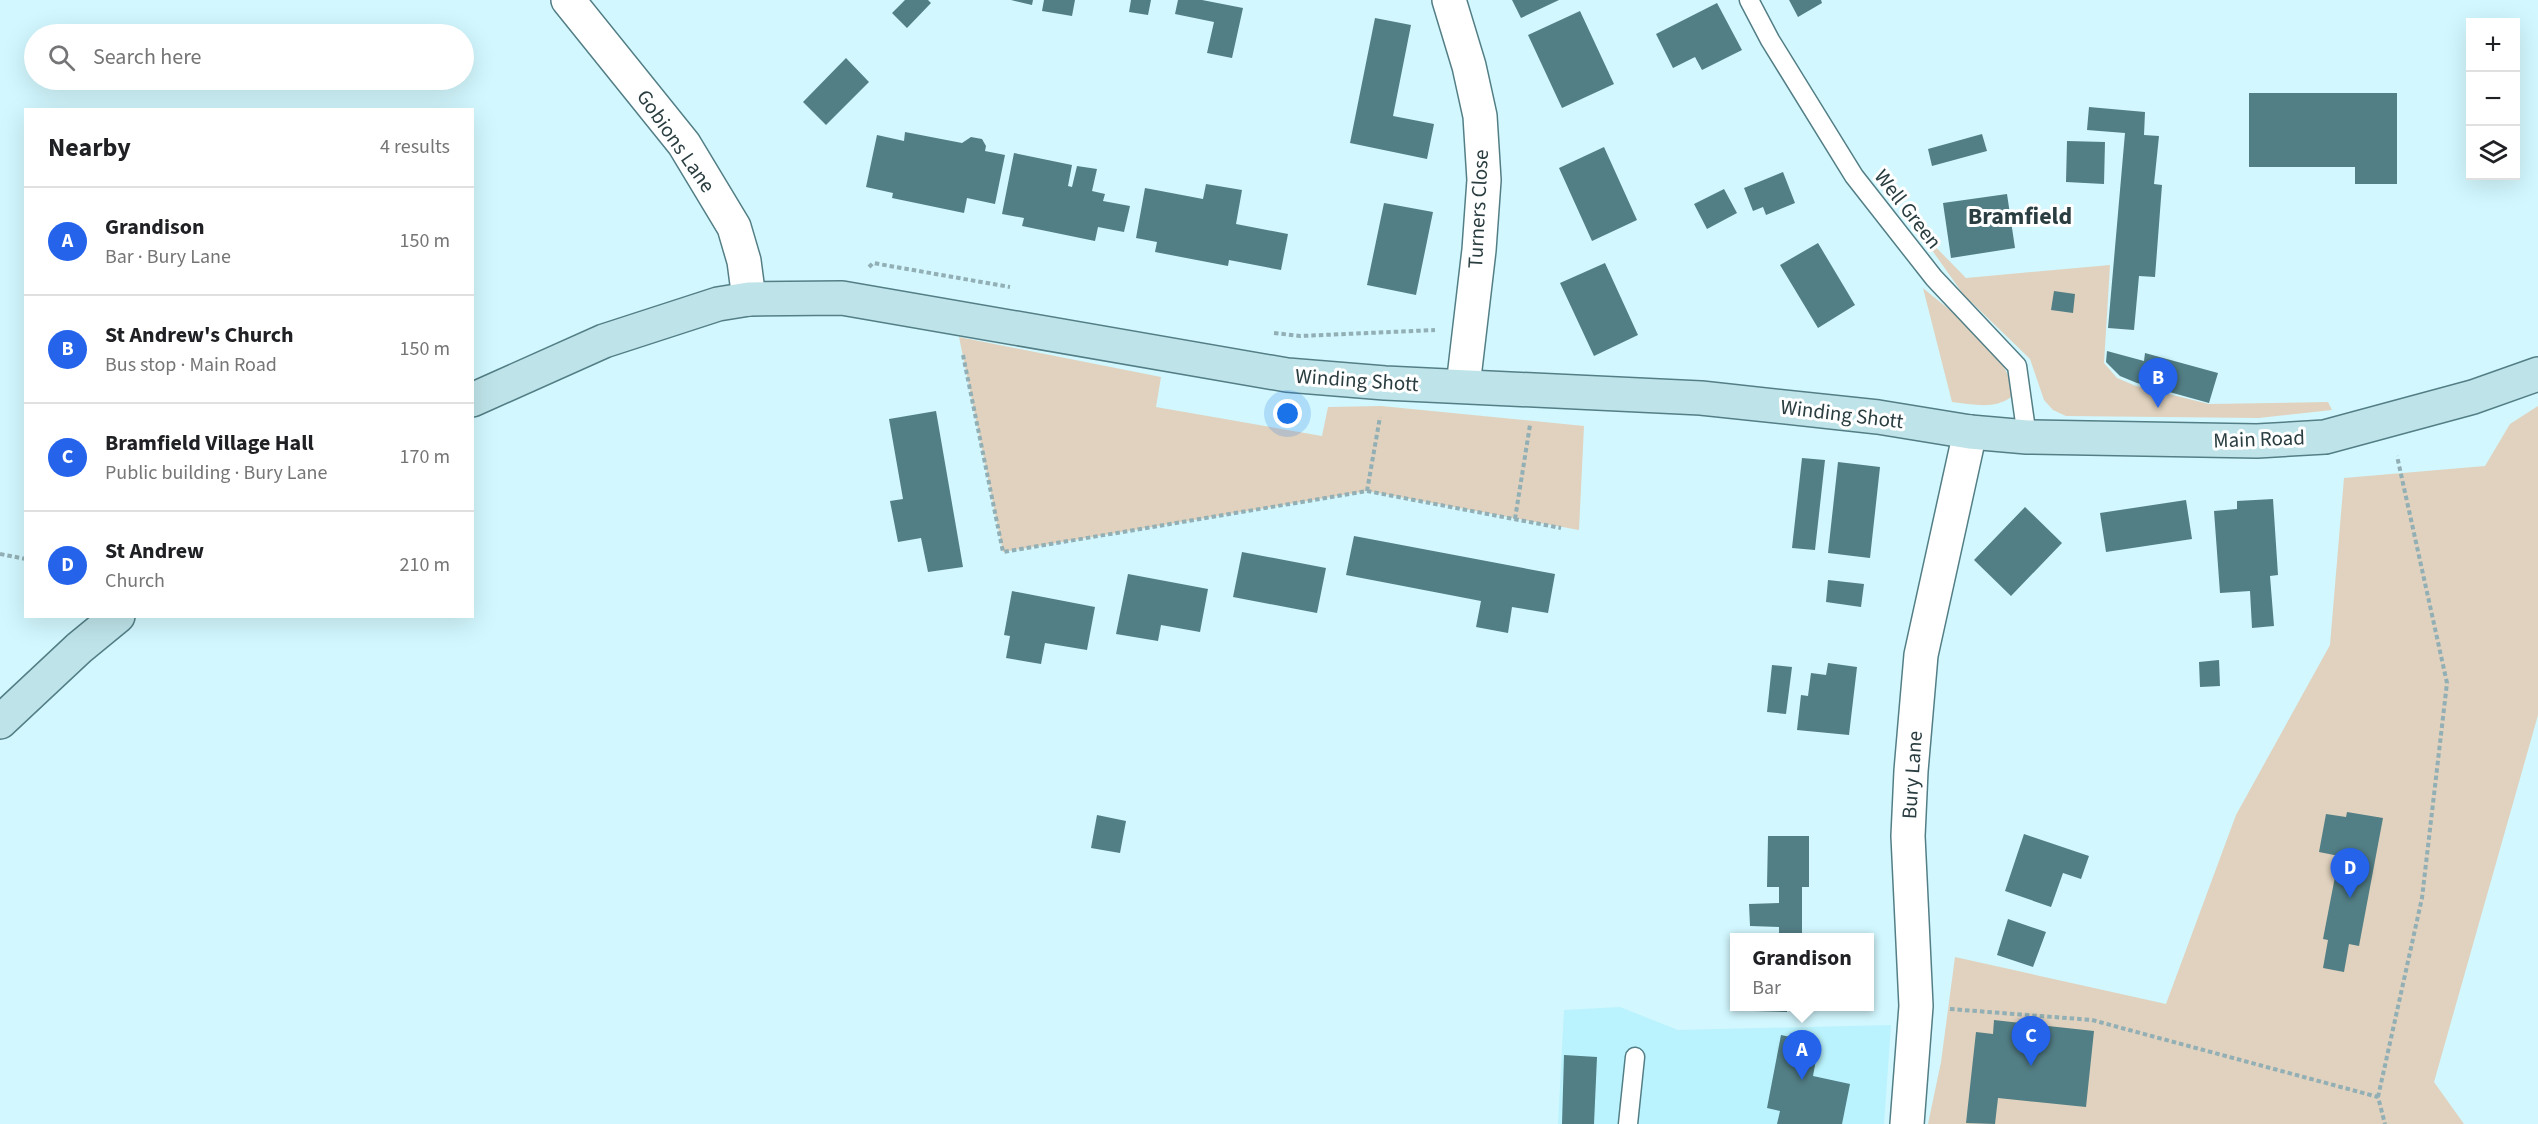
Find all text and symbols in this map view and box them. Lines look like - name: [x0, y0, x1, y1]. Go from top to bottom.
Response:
- map controls: [2466, 18, 2520, 180]
- button: +: [2466, 18, 2520, 72]
- search box: [24, 24, 474, 90]
- icon: search: [45, 41, 78, 74]
- text: Search here: [93, 41, 201, 73]
- button: −: [2466, 72, 2520, 126]
- street label: Gobions Lane: [629, 83, 723, 199]
- button: layers: [2466, 126, 2520, 180]
- text: Nearby: [48, 129, 131, 166]
- text: 4 results: [380, 133, 450, 161]
- street label: Turners Close: [1460, 149, 1496, 269]
- street label: Well Green: [1867, 163, 1949, 255]
- district label: Bramfield: [1968, 199, 2072, 234]
- text: Grandison: [105, 211, 205, 243]
- text: A: [62, 227, 73, 255]
- text: 150 m: [400, 227, 450, 255]
- text: Bar · Bury Lane: [105, 243, 231, 271]
- text: St Andrew's Church: [105, 319, 294, 351]
- text: B: [61, 335, 74, 363]
- text: 150 m: [400, 335, 450, 363]
- text: Bus stop · Main Road: [105, 351, 277, 379]
- pin: B: [2138, 358, 2178, 408]
- street label: Winding Shott: [1294, 361, 1420, 399]
- street label: Winding Shott: [1779, 392, 1905, 436]
- your location: [1273, 399, 1302, 428]
- street label: Main Road: [2213, 422, 2305, 456]
- text: Bramfield Village Hall: [105, 427, 314, 459]
- text: C: [62, 443, 73, 471]
- text: 170 m: [400, 443, 450, 471]
- text: Public building · Bury Lane: [105, 459, 327, 487]
- text: St Andrew: [105, 535, 204, 567]
- text: D: [61, 551, 74, 579]
- text: 210 m: [400, 551, 450, 579]
- text: Church: [105, 567, 165, 595]
- street label: Bury Lane: [1894, 730, 1930, 820]
- pin: D: [2330, 848, 2370, 898]
- popup: [1730, 933, 1874, 1011]
- text: Grandison: [1752, 942, 1852, 974]
- text: Bar: [1752, 974, 1781, 1002]
- pin: C: [2012, 1016, 2050, 1066]
- pin: A: [1782, 1030, 1822, 1080]

